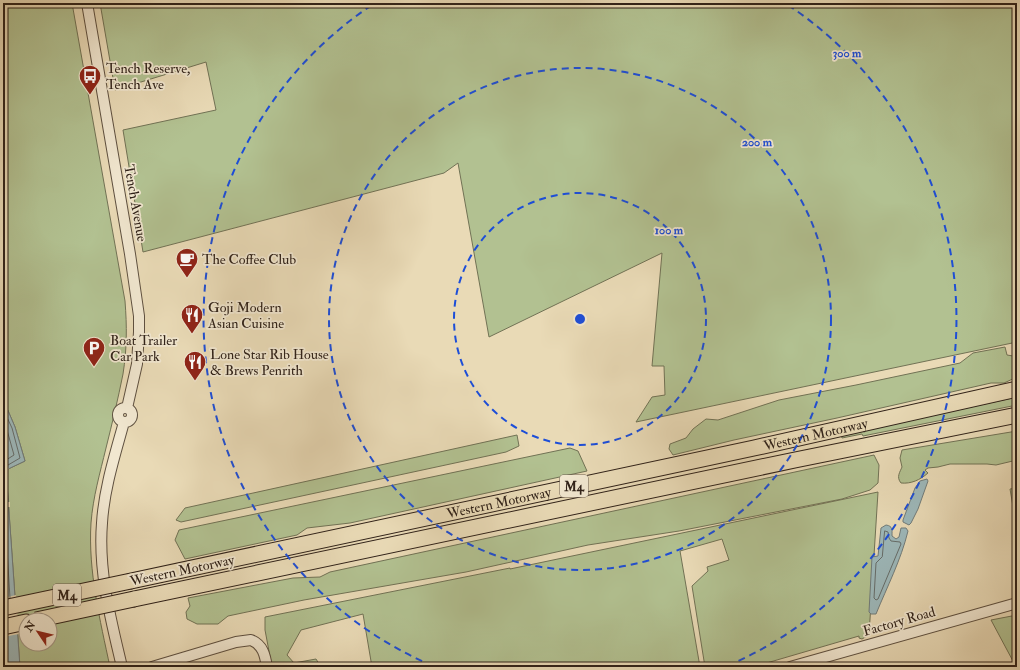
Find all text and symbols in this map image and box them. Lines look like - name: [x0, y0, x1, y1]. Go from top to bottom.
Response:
- text: 300 m: [833, 46, 862, 61]
- place label: Tench Reserve, Tench Ave: [106, 60, 190, 93]
- bus stop icon: Tench Reserve, Tench Ave: [77, 63, 103, 96]
- text: 200 m: [742, 135, 773, 150]
- street label: Tench Avenue: [120, 163, 151, 243]
- text: 100 m: [655, 223, 684, 238]
- cafe icon: The Coffee Club: [174, 246, 200, 279]
- place label: The Coffee Club: [202, 251, 296, 268]
- place label: Goji Modern Asian Cuisine: [207, 299, 284, 332]
- restaurant icon: Goji Modern Asian Cuisine: [179, 302, 205, 335]
- centre of rings: [573, 312, 587, 326]
- place label: Boat Trailer Car Park: [110, 332, 178, 365]
- parking icon: Boat Trailer Car Park: [81, 335, 107, 368]
- place label: Lone Star Rib House & Brews Penrith: [210, 346, 329, 379]
- restaurant icon: Lone Star Rib House & Brews Penrith: [182, 349, 208, 382]
- street label: Western Motorway: [761, 415, 870, 455]
- road number: M4: [560, 475, 588, 497]
- street label: Western Motorway: [444, 483, 554, 523]
- street label: Western Motorway: [127, 551, 237, 591]
- road number: M4: [53, 584, 81, 606]
- street label: Factory Road: [861, 603, 938, 641]
- north arrow: [18, 612, 58, 652]
- text: N: [21, 618, 39, 635]

